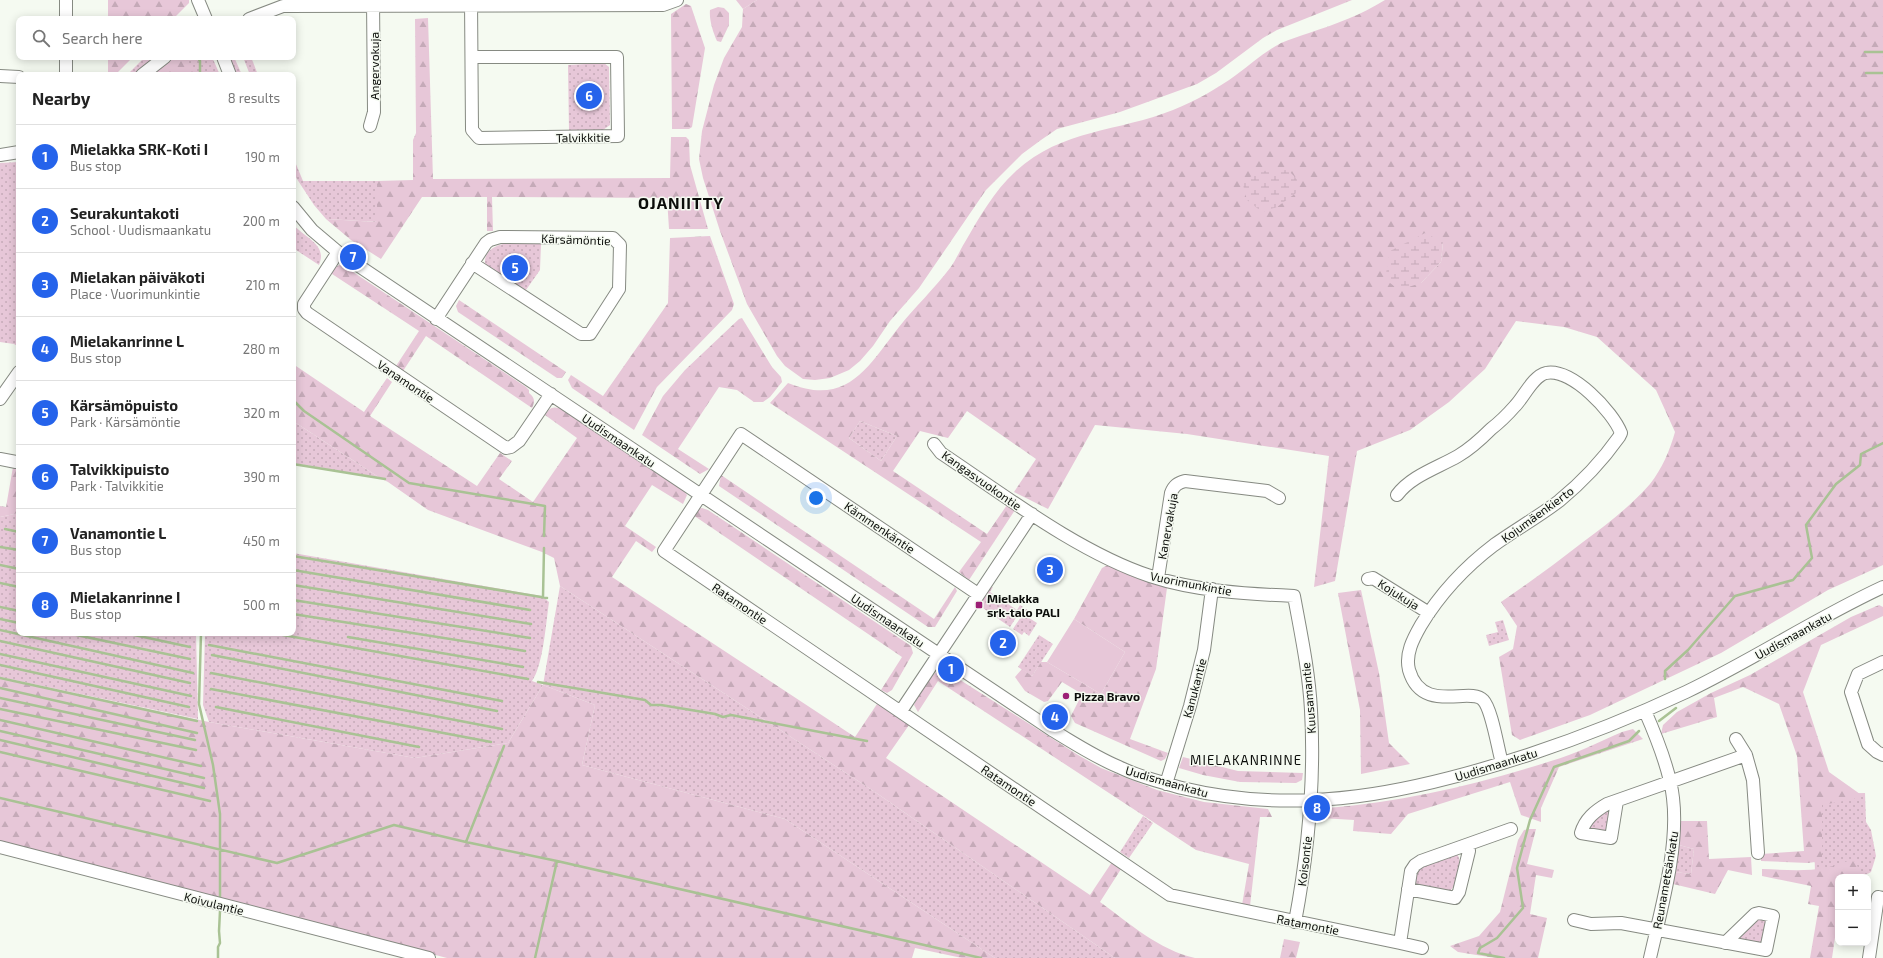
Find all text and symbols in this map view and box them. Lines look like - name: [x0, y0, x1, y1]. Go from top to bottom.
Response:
- search box: [16, 16, 296, 60]
- icon: search: [30, 27, 52, 49]
- text: Search here: [62, 29, 143, 47]
- street label: Angervokuja: [367, 32, 382, 100]
- pin: 6: [576, 81, 602, 111]
- text: Nearby: [32, 88, 90, 108]
- text: 8 results: [228, 90, 280, 106]
- street label: Talvikkitie: [556, 130, 610, 144]
- text: Mielakka SRK-Koti I: [70, 140, 208, 158]
- text: 1: [42, 149, 48, 165]
- text: 190 m: [245, 149, 280, 165]
- text: Bus stop: [70, 158, 121, 174]
- district label: OJANIITTY: [638, 193, 724, 212]
- text: Seurakuntakoti: [70, 204, 179, 222]
- text: 2: [41, 213, 49, 229]
- text: 200 m: [243, 213, 280, 229]
- text: School · Uudismaankatu: [70, 222, 211, 238]
- street label: Kärsämöntie: [541, 231, 611, 247]
- pin: 7: [340, 242, 366, 272]
- pin: 5: [502, 253, 528, 283]
- text: Mielakan päiväkoti: [70, 268, 205, 286]
- text: 3: [41, 277, 49, 293]
- text: 210 m: [245, 277, 280, 293]
- text: Place · Vuorimunkintie: [70, 286, 200, 302]
- text: Mielakanrinne L: [70, 332, 184, 350]
- text: 4: [41, 341, 49, 357]
- text: 280 m: [243, 341, 280, 357]
- text: Bus stop: [70, 350, 121, 366]
- street label: Vanamontie: [375, 357, 437, 405]
- text: Kärsämöpuisto: [70, 396, 178, 414]
- text: 5: [41, 405, 49, 421]
- text: 320 m: [243, 405, 280, 421]
- street label: Uudismaankatu: [580, 410, 658, 470]
- text: Park · Kärsämöntie: [70, 414, 181, 430]
- street label: Kangasvuokontie: [940, 447, 1024, 513]
- text: Talvikkipuisto: [70, 460, 169, 478]
- text: 6: [41, 469, 49, 485]
- text: 390 m: [243, 469, 280, 485]
- text: Park · Talvikkitie: [70, 478, 164, 494]
- street label: Kojumäenkierto: [1498, 483, 1577, 546]
- your location: [806, 488, 826, 508]
- street label: Kanervakuja: [1154, 492, 1181, 561]
- street label: Kämmenkäntie: [842, 498, 918, 556]
- text: Vanamontie L: [70, 524, 166, 542]
- text: 7: [42, 533, 48, 549]
- text: 450 m: [243, 533, 280, 549]
- text: Bus stop: [70, 542, 121, 558]
- pin: 3: [1037, 555, 1063, 585]
- street label: Vuorimunkintie: [1149, 568, 1233, 598]
- street label: Kojukuja: [1375, 576, 1422, 613]
- street label: Ratamontie: [710, 579, 770, 627]
- text: Mielakanrinne I: [70, 588, 180, 606]
- street label: Uudismaankatu: [849, 590, 927, 650]
- place label: Mielakka srk-talo PALI: [987, 591, 1060, 619]
- text: 8: [41, 597, 49, 613]
- text: 500 m: [243, 597, 280, 613]
- marker: Mielakka srk-talo PALI: [974, 600, 984, 610]
- text: Bus stop: [70, 606, 121, 622]
- street label: Uudismaankatu: [1752, 608, 1834, 662]
- pin: 2: [990, 628, 1016, 658]
- pin: 1: [938, 654, 964, 684]
- street label: Kanukantie: [1179, 657, 1209, 719]
- street label: Kuusamantie: [1298, 662, 1318, 734]
- place label: Pizza Bravo: [1074, 689, 1140, 703]
- marker: Pizza Bravo: [1061, 691, 1071, 701]
- pin: 4: [1042, 702, 1068, 732]
- street label: Uudismaankatu: [1453, 745, 1539, 783]
- district label: MIELAKANRINNE: [1190, 752, 1302, 768]
- street label: Ratamontie: [979, 761, 1039, 809]
- street label: Uudismaankatu: [1124, 762, 1210, 800]
- pin: 8: [1304, 793, 1330, 823]
- street label: Reunametsänkatu: [1649, 830, 1681, 930]
- street label: Koisontie: [1294, 835, 1314, 887]
- map controls: [1835, 874, 1871, 946]
- button: +: [1835, 874, 1871, 910]
- street label: Koivulantie: [183, 889, 245, 917]
- button: −: [1835, 910, 1871, 946]
- street label: Ratamontie: [1276, 911, 1340, 937]

